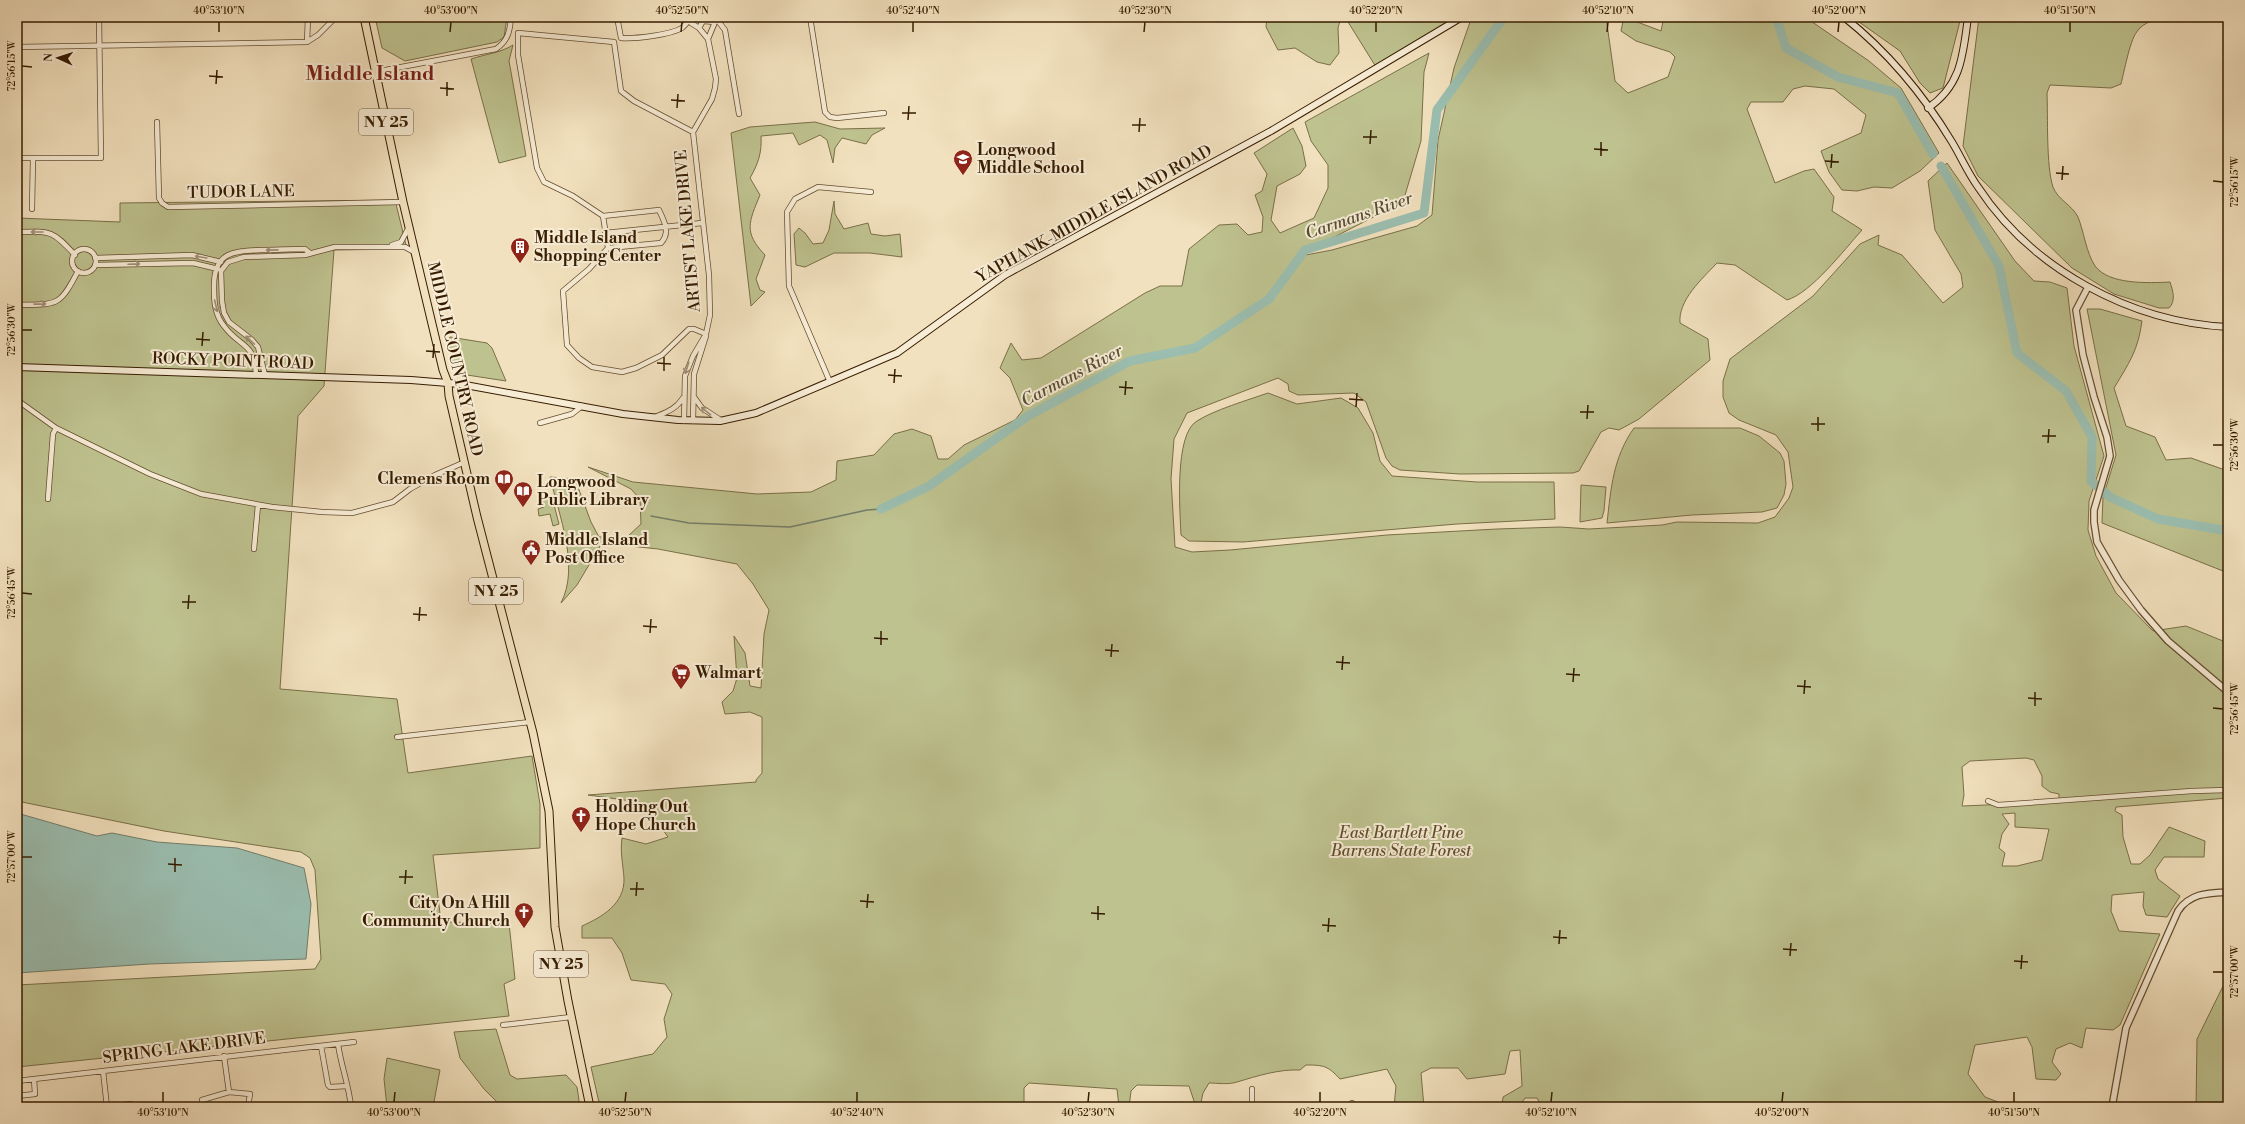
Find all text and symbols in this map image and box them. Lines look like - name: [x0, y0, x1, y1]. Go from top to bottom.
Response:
- text: 40°53'10"N: [193, 5, 245, 17]
- text: 40°53'00"N: [424, 5, 479, 17]
- text: 40°52'50"N: [655, 5, 709, 17]
- text: 40°52'40"N: [886, 5, 940, 17]
- text: 40°52'30"N: [1118, 5, 1172, 17]
- text: 40°52'20"N: [1349, 5, 1403, 17]
- text: 40°52'10"N: [1582, 5, 1634, 17]
- text: 40°52'00"N: [1812, 5, 1867, 17]
- text: 40°51'50"N: [2044, 5, 2096, 17]
- north arrow: [38, 38, 78, 78]
- text: 72°56'15"W: [6, 40, 18, 91]
- text: N: [42, 53, 56, 62]
- district label: Middle Island: [305, 62, 435, 87]
- road number: NY 25: [359, 109, 413, 135]
- place label: Longwood Middle School: [977, 140, 1086, 178]
- street label: YAPHANK-MIDDLE ISLAND ROAD: [972, 141, 1215, 288]
- school or university icon: Longwood Middle School: [952, 148, 974, 176]
- street label: ARTIST LAKE DRIVE: [671, 149, 705, 314]
- text: 72°56'15"W: [2229, 156, 2241, 207]
- street label: TUDOR LANE: [187, 181, 295, 203]
- water label: Carmans River: [1302, 187, 1416, 245]
- one-way arrow: [31, 228, 44, 235]
- place label: Middle Island Shopping Center: [534, 228, 661, 266]
- building icon: Middle Island Shopping Center: [509, 236, 531, 264]
- one-way arrow: [266, 246, 279, 254]
- one-way arrow: [195, 253, 208, 261]
- street label: MIDDLE COUNTRY ROAD: [423, 260, 487, 458]
- one-way arrow: [127, 261, 140, 268]
- one-way arrow: [212, 300, 220, 313]
- one-way arrow: [33, 301, 46, 308]
- text: 72°56'30"W: [6, 302, 18, 357]
- one-way arrow: [245, 335, 255, 345]
- water label: Carmans River: [1017, 340, 1127, 412]
- street label: ROCKY POINT ROAD: [152, 348, 314, 374]
- one-way arrow: [683, 362, 691, 374]
- one-way arrow: [700, 407, 711, 415]
- text: 72°56'30"W: [2229, 417, 2241, 472]
- library icon: Clemens Room: [493, 468, 515, 496]
- place label: Clemens Room: [377, 469, 490, 489]
- place label: Longwood Public Library: [537, 472, 650, 510]
- library icon: Longwood Public Library: [512, 480, 534, 508]
- place label: Middle Island Post Office: [545, 530, 648, 568]
- public building icon: Middle Island Post Office: [520, 538, 542, 566]
- text: 72°56'45"W: [6, 566, 18, 619]
- road number: NY 25: [469, 578, 523, 604]
- supermarket icon: Walmart: [670, 662, 692, 690]
- place label: Walmart: [694, 663, 762, 683]
- text: 72°56'45"W: [2229, 682, 2241, 735]
- place label: Holding Out Hope Church: [595, 797, 696, 835]
- church icon: Holding Out Hope Church: [570, 805, 592, 833]
- park label: East Bartlett Pine Barrens State Forest: [1330, 823, 1472, 861]
- text: 72°57'00"W: [6, 830, 18, 883]
- place label: City On A Hill Community Church: [362, 893, 511, 931]
- church icon: City On A Hill Community Church: [513, 901, 535, 929]
- text: 72°57'00"W: [2229, 945, 2241, 998]
- road number: NY 25: [534, 951, 588, 977]
- street label: SPRING LAKE DRIVE: [101, 1028, 267, 1068]
- text: 40°53'10"N: [137, 1107, 189, 1119]
- text: 40°53'00"N: [367, 1107, 422, 1119]
- text: 40°52'50"N: [598, 1107, 652, 1119]
- text: 40°52'40"N: [830, 1107, 884, 1119]
- text: 40°52'30"N: [1061, 1107, 1115, 1119]
- text: 40°52'20"N: [1293, 1107, 1347, 1119]
- text: 40°52'10"N: [1525, 1107, 1577, 1119]
- text: 40°52'00"N: [1755, 1107, 1810, 1119]
- text: 40°51'50"N: [1988, 1107, 2040, 1119]

